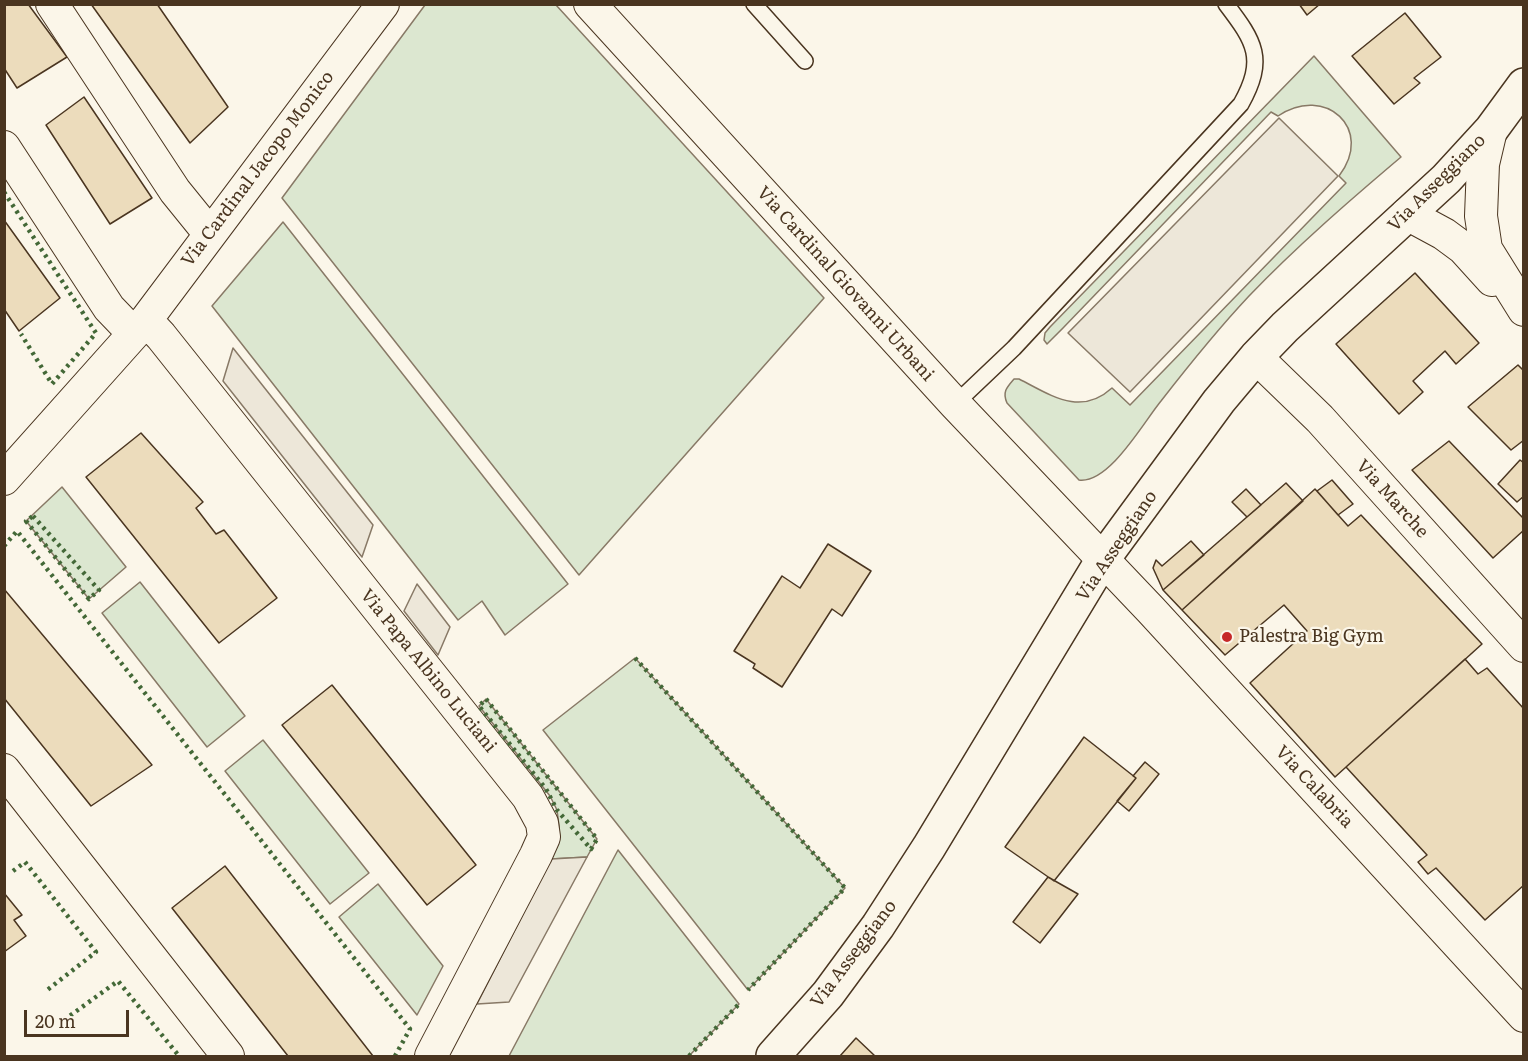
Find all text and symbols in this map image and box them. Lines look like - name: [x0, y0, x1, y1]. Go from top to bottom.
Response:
- street label: Via Cardinal Jacopo Monico: [177, 67, 339, 271]
- street label: Via Asseggiano: [1384, 130, 1490, 236]
- street label: Via Cardinal Giovanni Urbani: [752, 182, 938, 386]
- street label: Via Marche: [1351, 455, 1433, 543]
- street label: Via Asseggiano: [1072, 486, 1162, 606]
- street label: Via Papa Albino Luciani: [355, 585, 501, 757]
- place label: Palestra Big Gym: [1239, 626, 1384, 648]
- marker: Palestra Big Gym: [1220, 630, 1234, 644]
- street label: Via Calabria: [1270, 741, 1358, 833]
- street label: Via Asseggiano: [807, 896, 901, 1012]
- scale bar: [27, 998, 132, 1036]
- text: 20 m: [35, 1007, 76, 1034]

